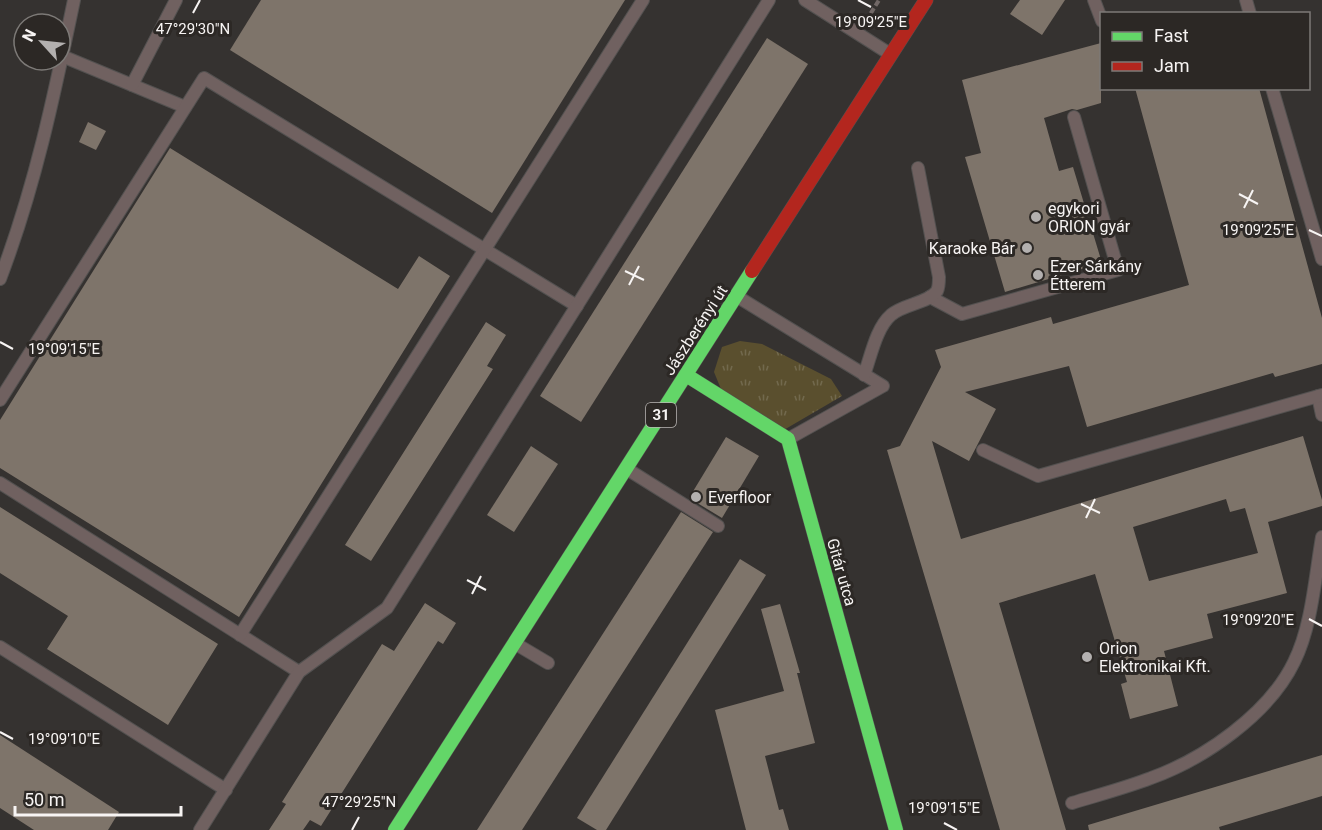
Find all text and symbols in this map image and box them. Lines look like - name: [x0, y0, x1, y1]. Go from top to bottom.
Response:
- north arrow: [12, 12, 72, 72]
- legend: [1100, 12, 1310, 90]
- text: 19°09'25"E: [835, 13, 908, 31]
- text: 47°29'30"N: [156, 20, 230, 38]
- text: Fast: [1154, 25, 1189, 46]
- text: N: [18, 26, 40, 45]
- text: Jam: [1154, 55, 1190, 76]
- place label: egykori ORION gyár: [1048, 199, 1131, 236]
- marker: egykori ORION gyár: [1029, 210, 1043, 224]
- text: 19°09'25"E: [1222, 221, 1295, 239]
- place label: Karaoke Bár: [929, 239, 1016, 258]
- marker: Karaoke Bár: [1020, 241, 1034, 255]
- place label: Ezer Sárkány Étterem: [1050, 257, 1142, 294]
- marker: Ezer Sárkány Étterem: [1031, 268, 1045, 282]
- street label: Jászberényi út: [659, 282, 732, 379]
- text: 19°09'15"E: [28, 340, 101, 358]
- road number: 31: [646, 403, 676, 427]
- place label: Everfloor: [708, 488, 772, 507]
- marker: Everfloor: [689, 490, 703, 504]
- street label: Gitár utca: [823, 536, 860, 608]
- text: 19°09'20"E: [1222, 611, 1295, 629]
- place label: Orion Elektronikai Kft.: [1099, 639, 1211, 676]
- marker: Orion Elektronikai Kft.: [1080, 650, 1094, 664]
- text: 19°09'10"E: [28, 730, 101, 748]
- scale bar: [15, 779, 182, 817]
- text: 50 m: [24, 789, 64, 810]
- text: 47°29'25"N: [322, 793, 396, 811]
- text: 19°09'15"E: [908, 799, 981, 817]

